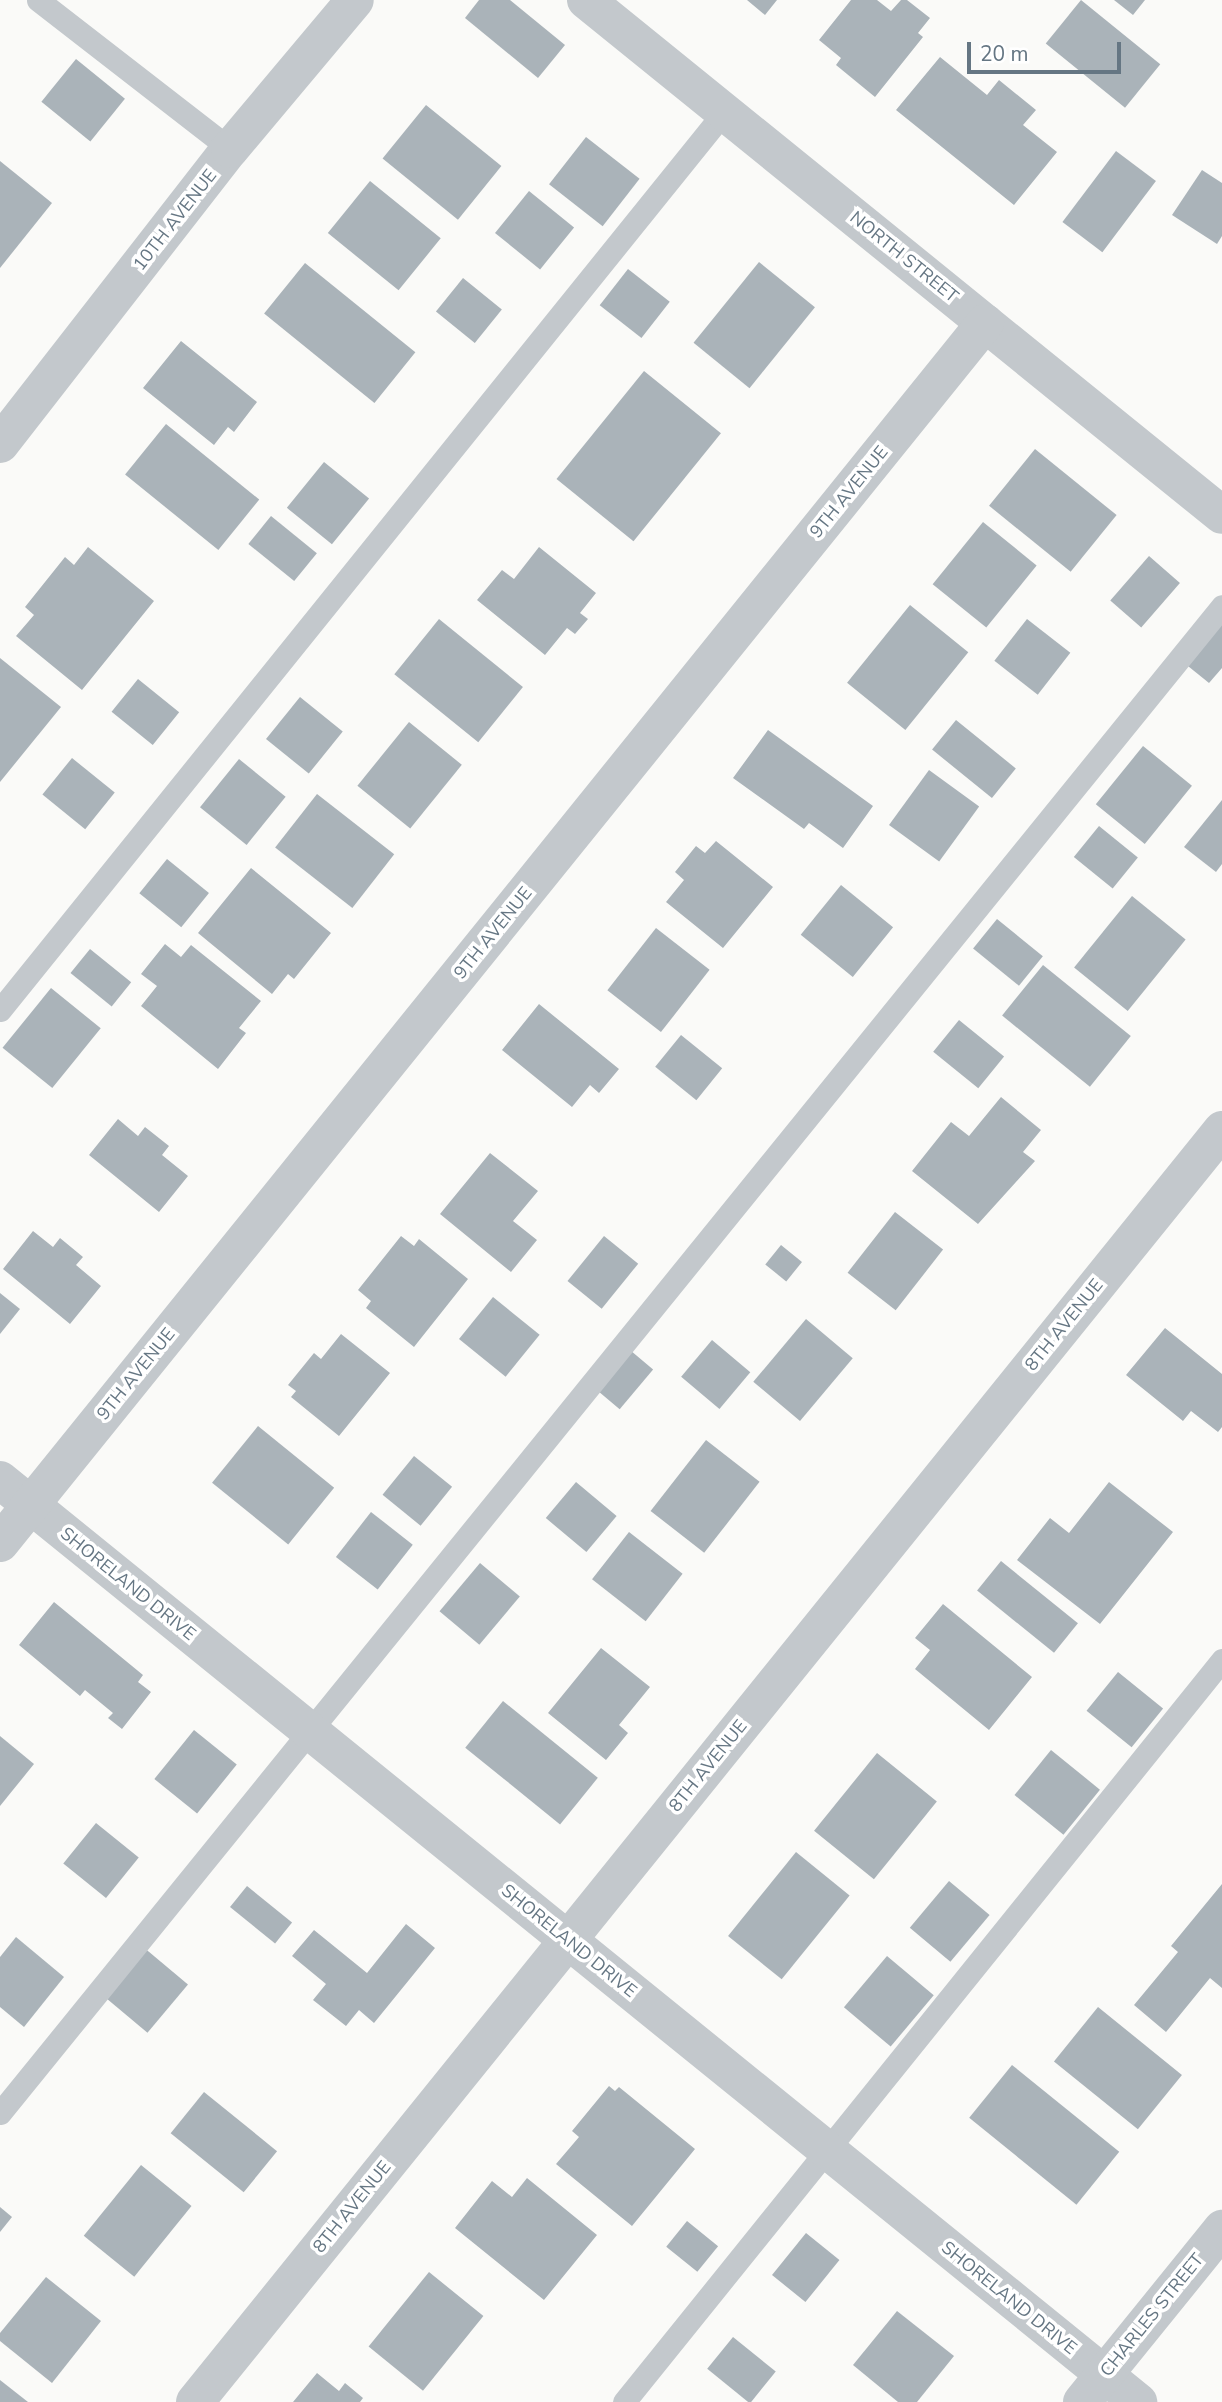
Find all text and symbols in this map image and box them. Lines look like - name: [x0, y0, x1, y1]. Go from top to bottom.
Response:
- scale bar: [970, 28, 1124, 72]
- text: 20 m: [980, 40, 1029, 68]
- street label: 10TH AVENUE: [129, 165, 221, 275]
- street label: NORTH STREET: [845, 207, 963, 307]
- street label: 9TH AVENUE: [805, 442, 893, 542]
- street label: 9TH AVENUE: [449, 883, 537, 983]
- street label: 8TH AVENUE: [1020, 1275, 1108, 1375]
- street label: 9TH AVENUE: [92, 1324, 180, 1424]
- street label: SHORELAND DRIVE: [56, 1523, 200, 1645]
- street label: 8TH AVENUE: [664, 1716, 752, 1816]
- street label: SHORELAND DRIVE: [497, 1880, 641, 2002]
- street label: 8TH AVENUE: [308, 2157, 396, 2257]
- street label: SHORELAND DRIVE: [937, 2237, 1081, 2359]
- street label: CHARLES STREET: [1096, 2249, 1208, 2381]

